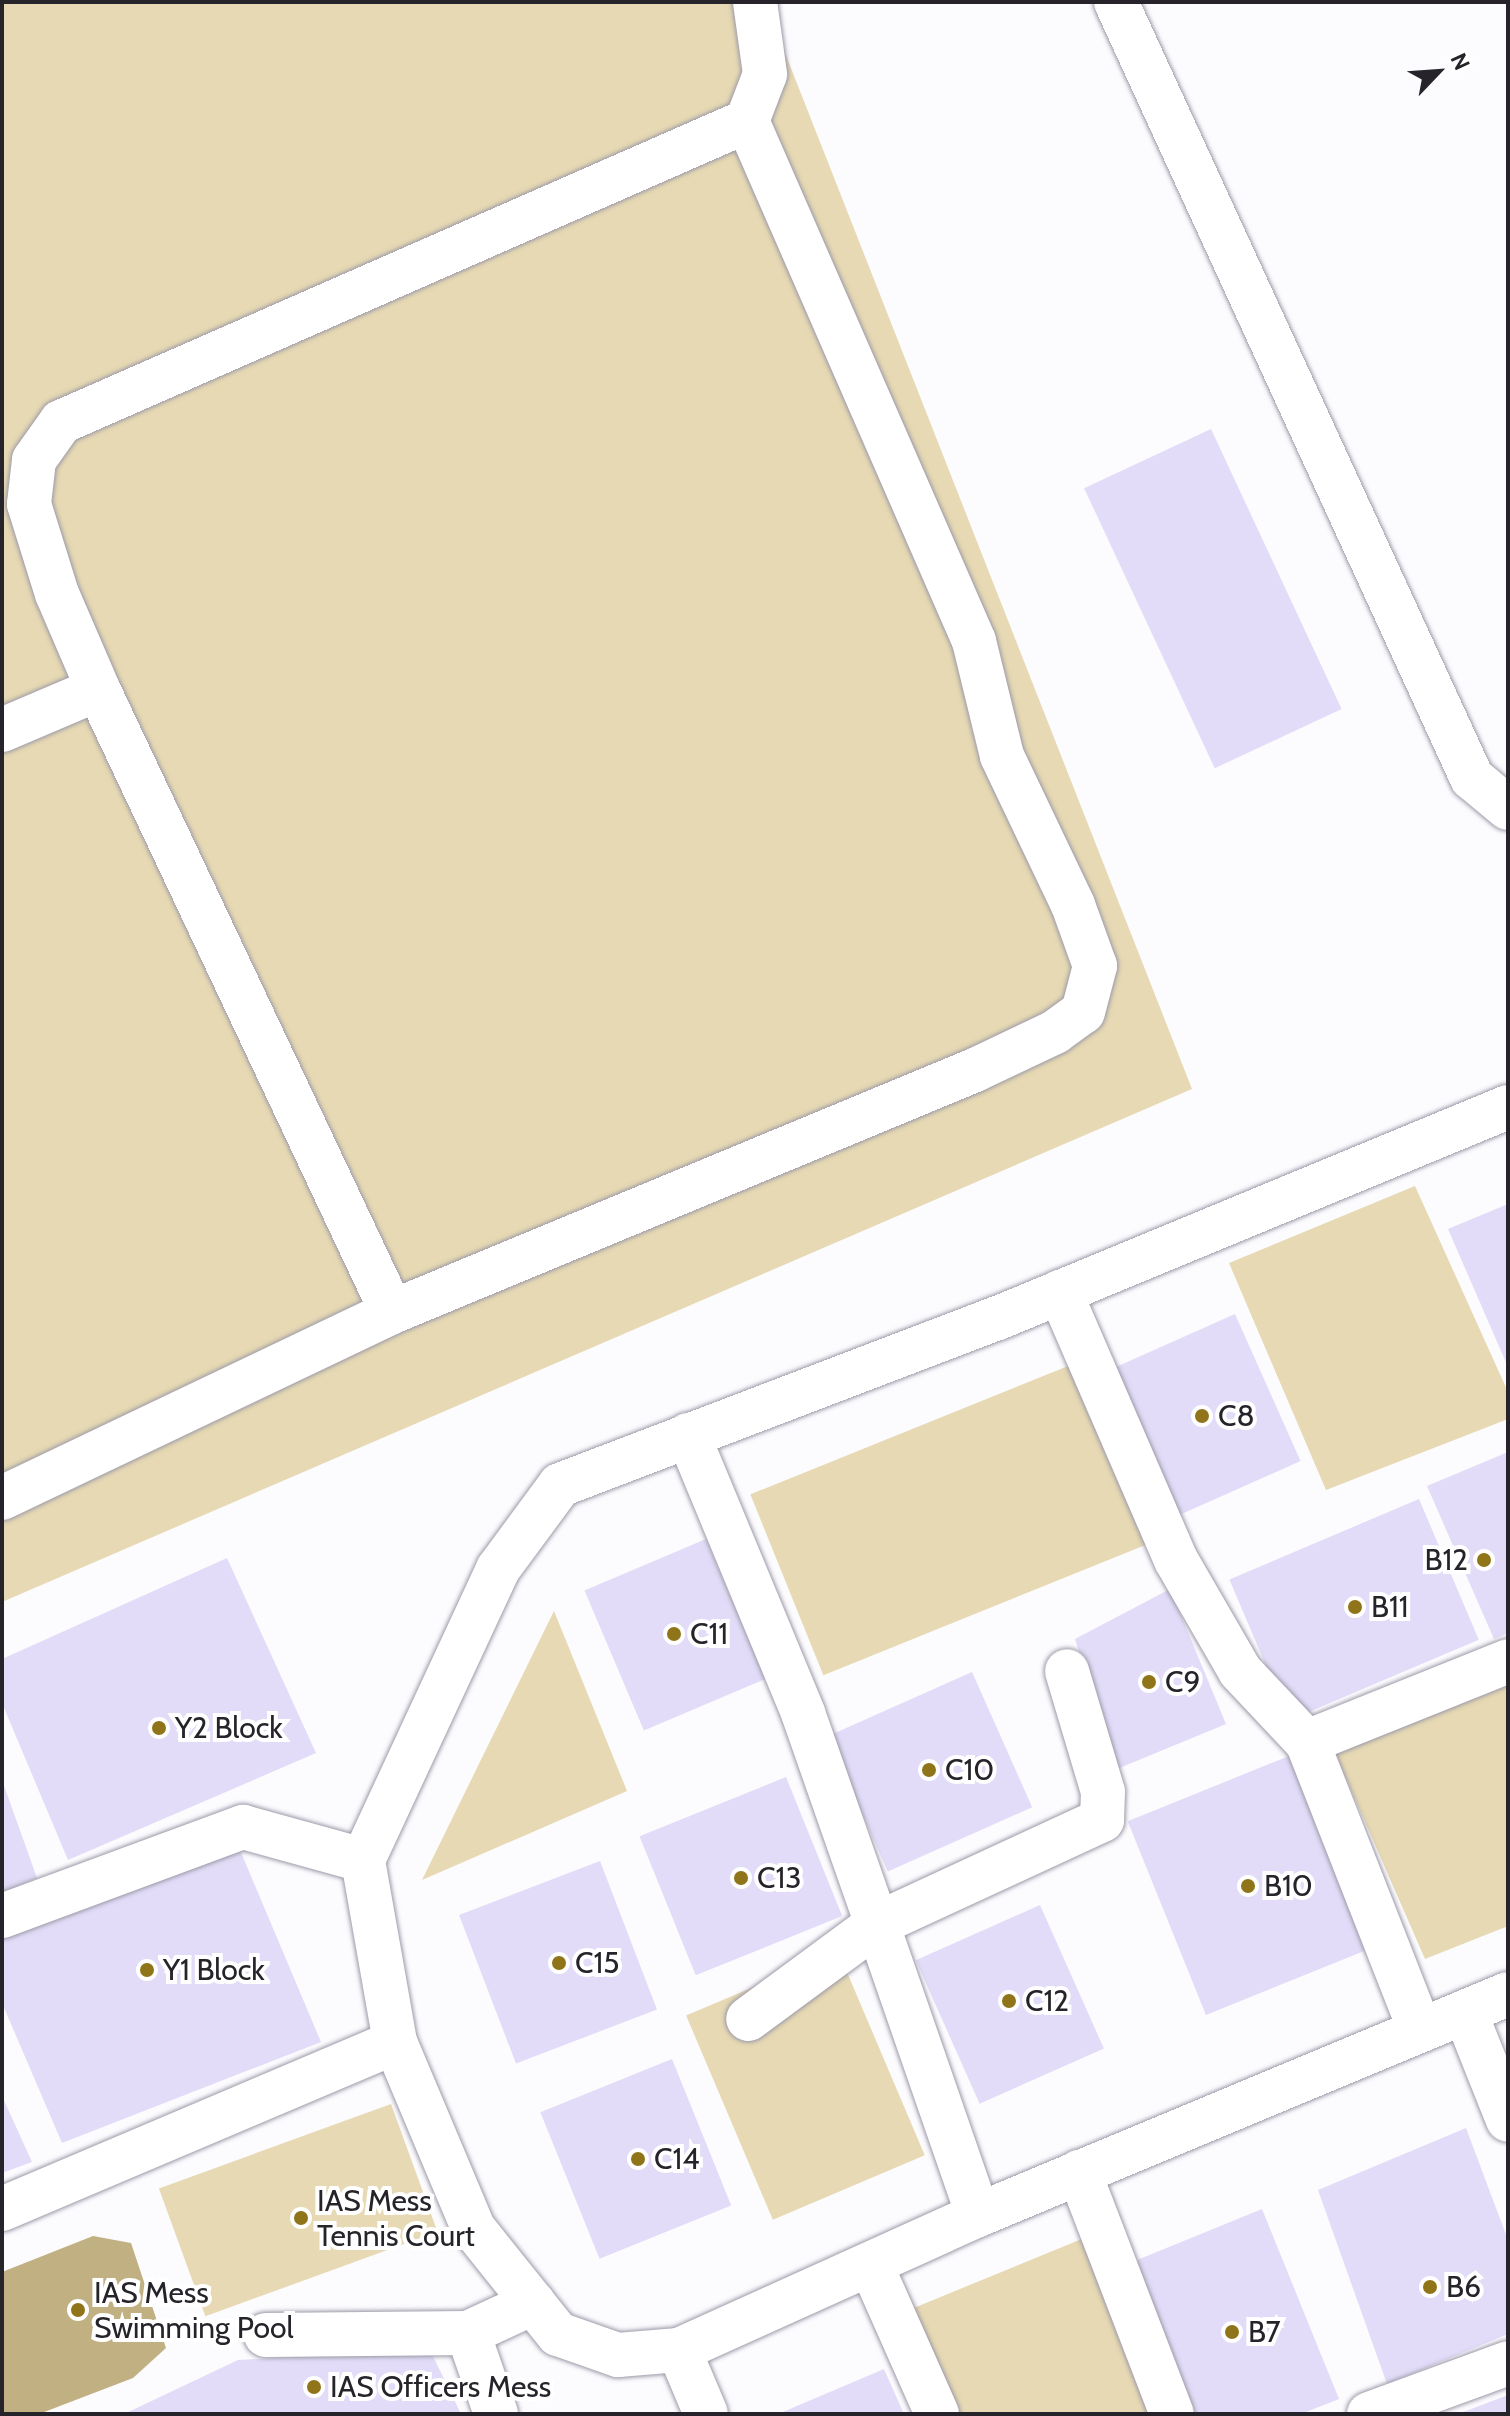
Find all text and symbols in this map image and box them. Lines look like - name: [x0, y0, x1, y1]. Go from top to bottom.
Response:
- north arrow: [1398, 32, 1478, 112]
- text: N: [1445, 49, 1476, 74]
- place label: C8: [1218, 1398, 1255, 1434]
- marker: C8: [1193, 1407, 1211, 1425]
- place label: B12: [1425, 1542, 1468, 1578]
- marker: B12: [1475, 1551, 1493, 1569]
- place label: B11: [1371, 1589, 1408, 1625]
- marker: B11: [1346, 1598, 1364, 1616]
- place label: C11: [690, 1616, 728, 1652]
- marker: C11: [665, 1625, 683, 1643]
- place label: C9: [1165, 1664, 1201, 1700]
- marker: C9: [1140, 1673, 1158, 1691]
- place label: Y2 Block: [175, 1710, 283, 1746]
- marker: Y2 Block: [150, 1719, 168, 1737]
- place label: C10: [945, 1752, 994, 1788]
- marker: C10: [920, 1761, 938, 1779]
- place label: C13: [757, 1860, 801, 1896]
- place label: B10: [1264, 1868, 1313, 1904]
- marker: C13: [732, 1869, 750, 1887]
- marker: B10: [1239, 1877, 1257, 1895]
- place label: C15: [575, 1945, 619, 1981]
- place label: Y1 Block: [163, 1952, 265, 1988]
- marker: C15: [550, 1954, 568, 1972]
- marker: Y1 Block: [138, 1961, 156, 1979]
- place label: C12: [1025, 1983, 1069, 2019]
- marker: C12: [1000, 1992, 1018, 2010]
- place label: C14: [654, 2141, 700, 2177]
- marker: C14: [629, 2150, 647, 2168]
- place label: IAS Mess Tennis Court: [317, 2183, 475, 2254]
- marker: IAS Mess Tennis Court: [292, 2209, 310, 2227]
- place label: B6: [1446, 2269, 1481, 2305]
- place label: IAS Mess Swimming Pool: [94, 2275, 294, 2346]
- marker: B6: [1421, 2278, 1439, 2296]
- marker: IAS Mess Swimming Pool: [69, 2301, 87, 2319]
- place label: B7: [1248, 2314, 1281, 2350]
- marker: B7: [1223, 2323, 1241, 2341]
- place label: IAS Officers Mess: [330, 2369, 551, 2405]
- marker: IAS Officers Mess: [305, 2378, 323, 2396]

